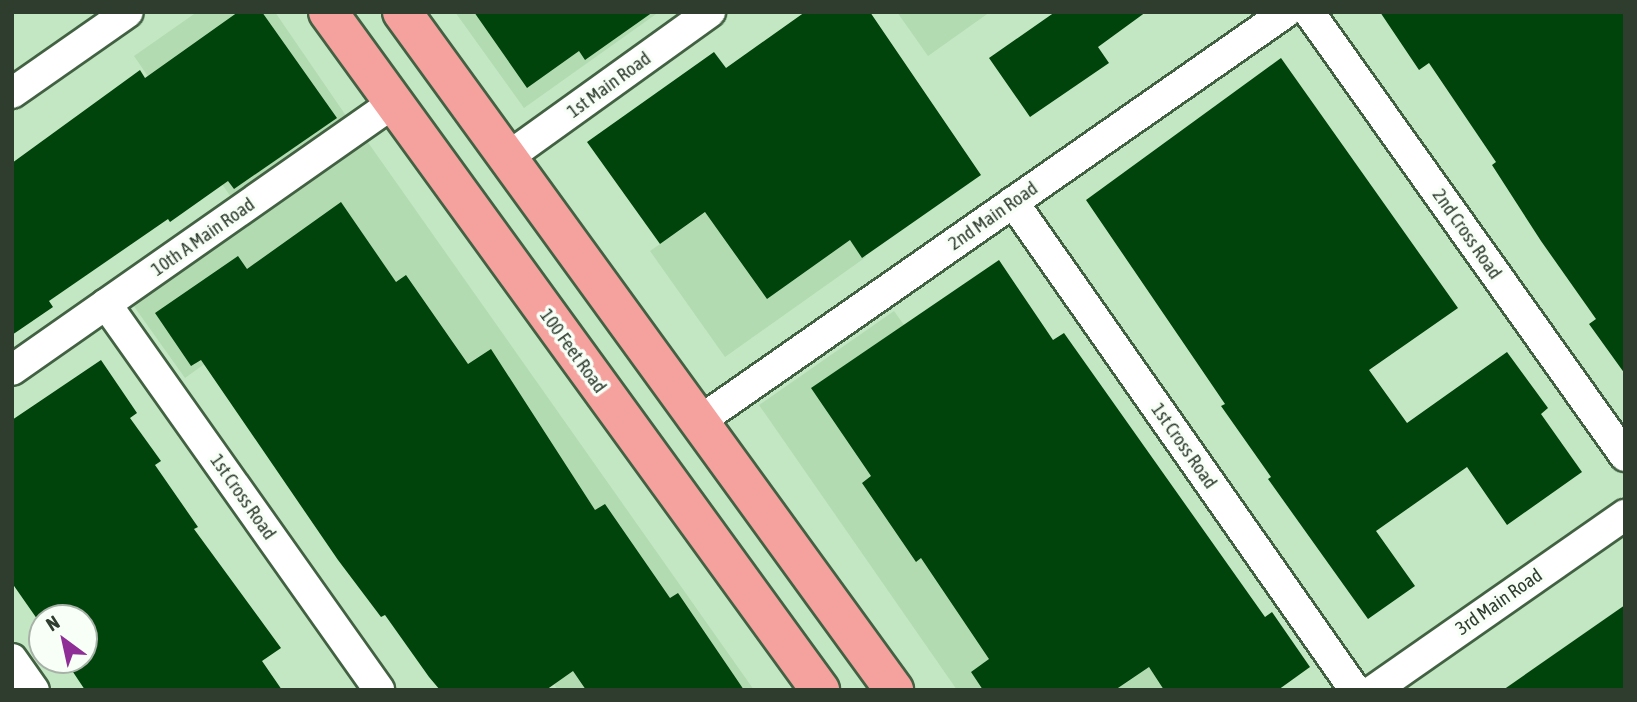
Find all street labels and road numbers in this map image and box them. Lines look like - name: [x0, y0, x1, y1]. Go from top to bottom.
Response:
- street label: 1st Main Road: [563, 47, 655, 123]
- street label: 2nd Main Road: [944, 177, 1042, 255]
- street label: 2nd Cross Road: [1428, 184, 1506, 284]
- street label: 10th A Main Road: [147, 193, 259, 281]
- street label: 100 Feet Road: [535, 305, 611, 397]
- street label: 1st Cross Road: [1146, 399, 1222, 493]
- street label: 1st Cross Road: [205, 450, 281, 544]
- street label: 3rd Main Road: [1451, 564, 1547, 640]

